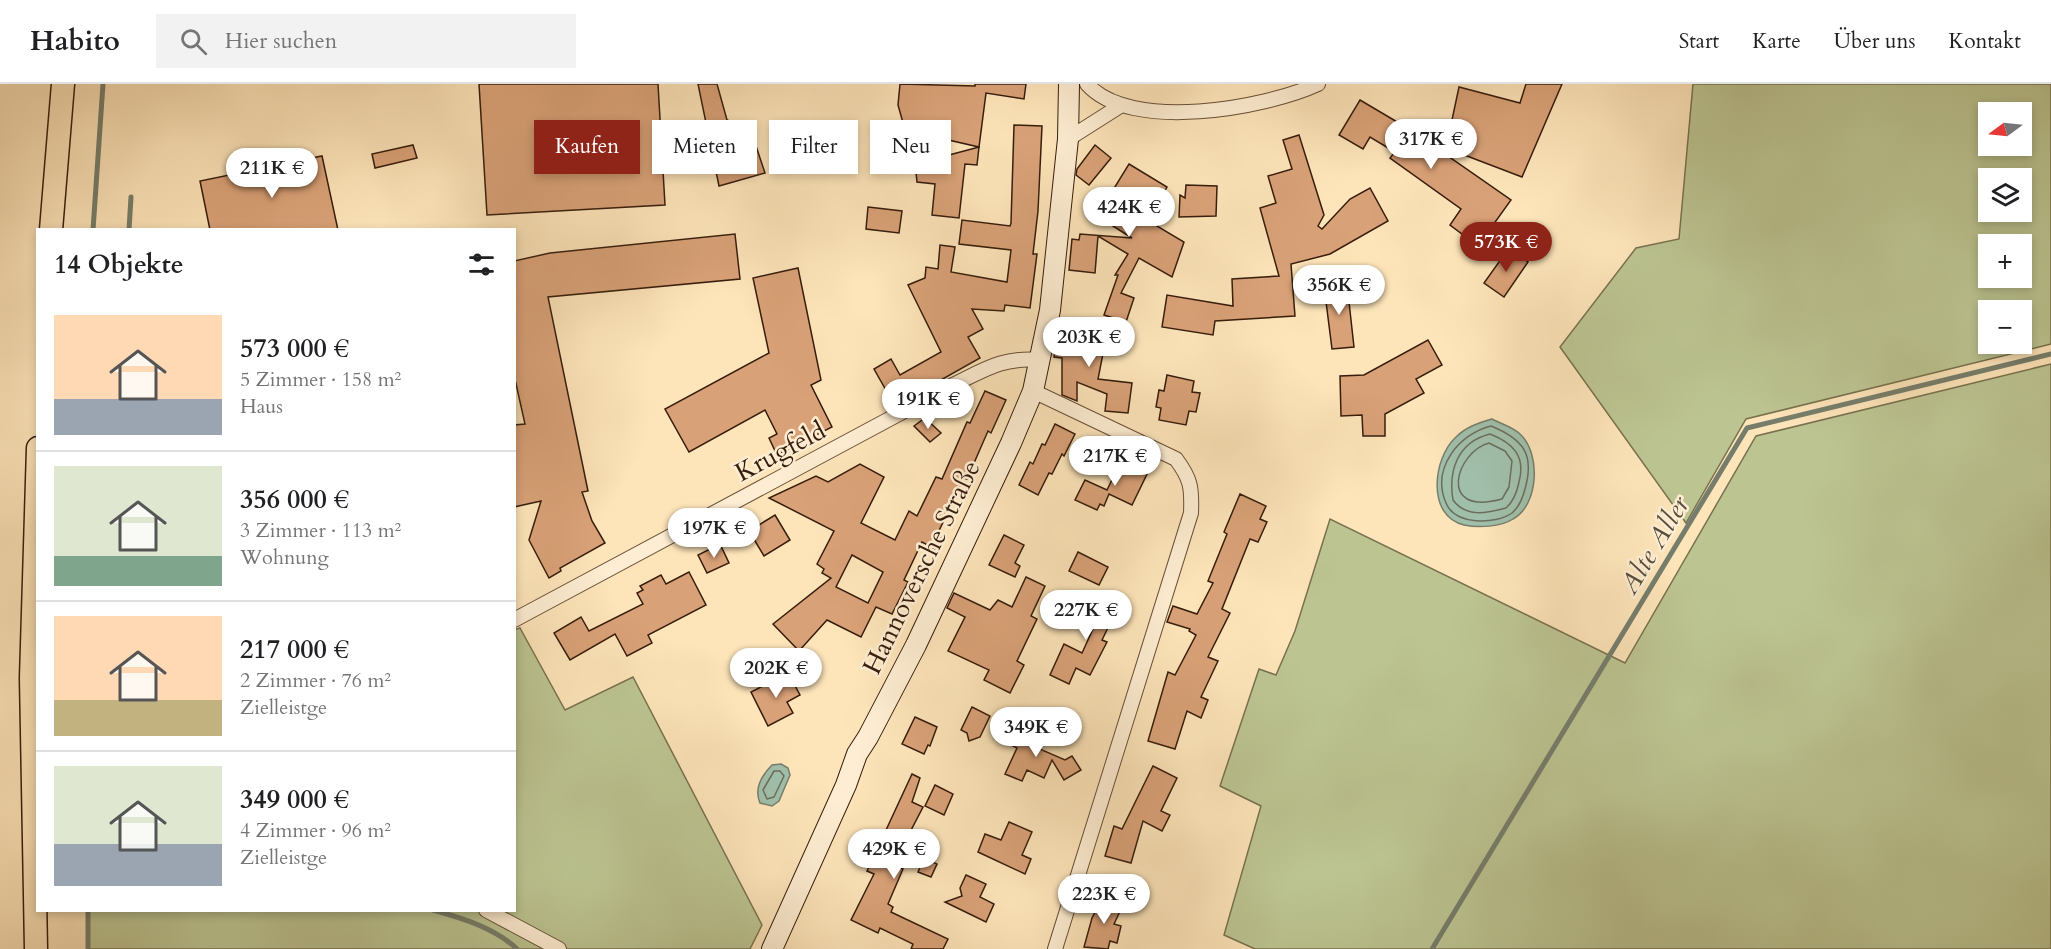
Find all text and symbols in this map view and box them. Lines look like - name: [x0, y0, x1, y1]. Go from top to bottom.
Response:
- search box: [156, 14, 576, 68]
- text: Habito: [30, 22, 120, 60]
- icon: search: [177, 25, 210, 58]
- text: Hier suchen: [225, 26, 337, 56]
- text: Start: [1679, 27, 1719, 56]
- text: Karte: [1752, 27, 1801, 56]
- text: Über uns: [1834, 27, 1916, 56]
- text: Kontakt: [1949, 27, 2021, 56]
- north arrow: [1978, 102, 2032, 156]
- map controls: [1978, 102, 2032, 354]
- pin: 317K €: [1382, 119, 1480, 170]
- chip: Kaufen: [534, 120, 640, 174]
- chip: Mieten: [652, 120, 757, 174]
- chip: Filter: [769, 120, 858, 174]
- chip: Neu: [870, 120, 951, 174]
- text: 317K €: [1399, 125, 1463, 152]
- pin: 211K €: [223, 148, 321, 199]
- text: 211K €: [240, 154, 304, 181]
- button: layers: [1978, 168, 2032, 222]
- pin: 424K €: [1080, 187, 1178, 238]
- text: 424K €: [1097, 193, 1161, 220]
- pin: 573K €: [1457, 222, 1555, 273]
- text: 573K €: [1474, 228, 1538, 255]
- button: +: [1978, 234, 2032, 288]
- text: 14 Objekte: [54, 247, 184, 282]
- icon: filters: [465, 248, 498, 281]
- pin: 356K €: [1290, 265, 1388, 316]
- text: 356K €: [1307, 271, 1371, 298]
- button: −: [1978, 300, 2032, 354]
- pin: 203K €: [1040, 317, 1138, 368]
- text: 203K €: [1057, 323, 1121, 350]
- text: 573 000 €: [240, 331, 349, 366]
- icon: home: [102, 339, 174, 411]
- text: 5 Zimmer · 158 m²: [240, 366, 401, 393]
- pin: 191K €: [879, 379, 977, 430]
- text: 191K €: [896, 385, 960, 412]
- text: Haus: [240, 393, 283, 420]
- street label: Krugfeld: [729, 413, 832, 490]
- pin: 217K €: [1066, 436, 1164, 487]
- text: 217K €: [1083, 442, 1147, 469]
- street label: Hannoversche Straße: [854, 454, 988, 680]
- text: 356 000 €: [240, 482, 349, 517]
- water label: Alte Aller: [1610, 488, 1699, 602]
- icon: home: [102, 490, 174, 562]
- pin: 197K €: [665, 508, 763, 559]
- text: 197K €: [682, 514, 746, 541]
- text: 3 Zimmer · 113 m²: [240, 517, 401, 544]
- text: Wohnung: [240, 544, 329, 571]
- pin: 227K €: [1037, 590, 1135, 641]
- text: 227K €: [1054, 596, 1118, 623]
- text: 217 000 €: [240, 632, 349, 667]
- icon: home: [102, 640, 174, 712]
- pin: 202K €: [727, 648, 825, 699]
- text: 202K €: [744, 654, 808, 681]
- text: 2 Zimmer · 76 m²: [240, 667, 391, 694]
- text: Zielleistge: [240, 694, 327, 721]
- pin: 349K €: [987, 707, 1085, 758]
- text: 349K €: [1004, 713, 1068, 740]
- text: 349 000 €: [240, 782, 349, 817]
- icon: home: [102, 790, 174, 862]
- text: 4 Zimmer · 96 m²: [240, 817, 391, 844]
- pin: 429K €: [845, 829, 943, 880]
- text: 429K €: [862, 835, 926, 862]
- text: Zielleistge: [240, 844, 327, 871]
- pin: 223K €: [1055, 874, 1153, 925]
- text: 223K €: [1072, 880, 1136, 907]

